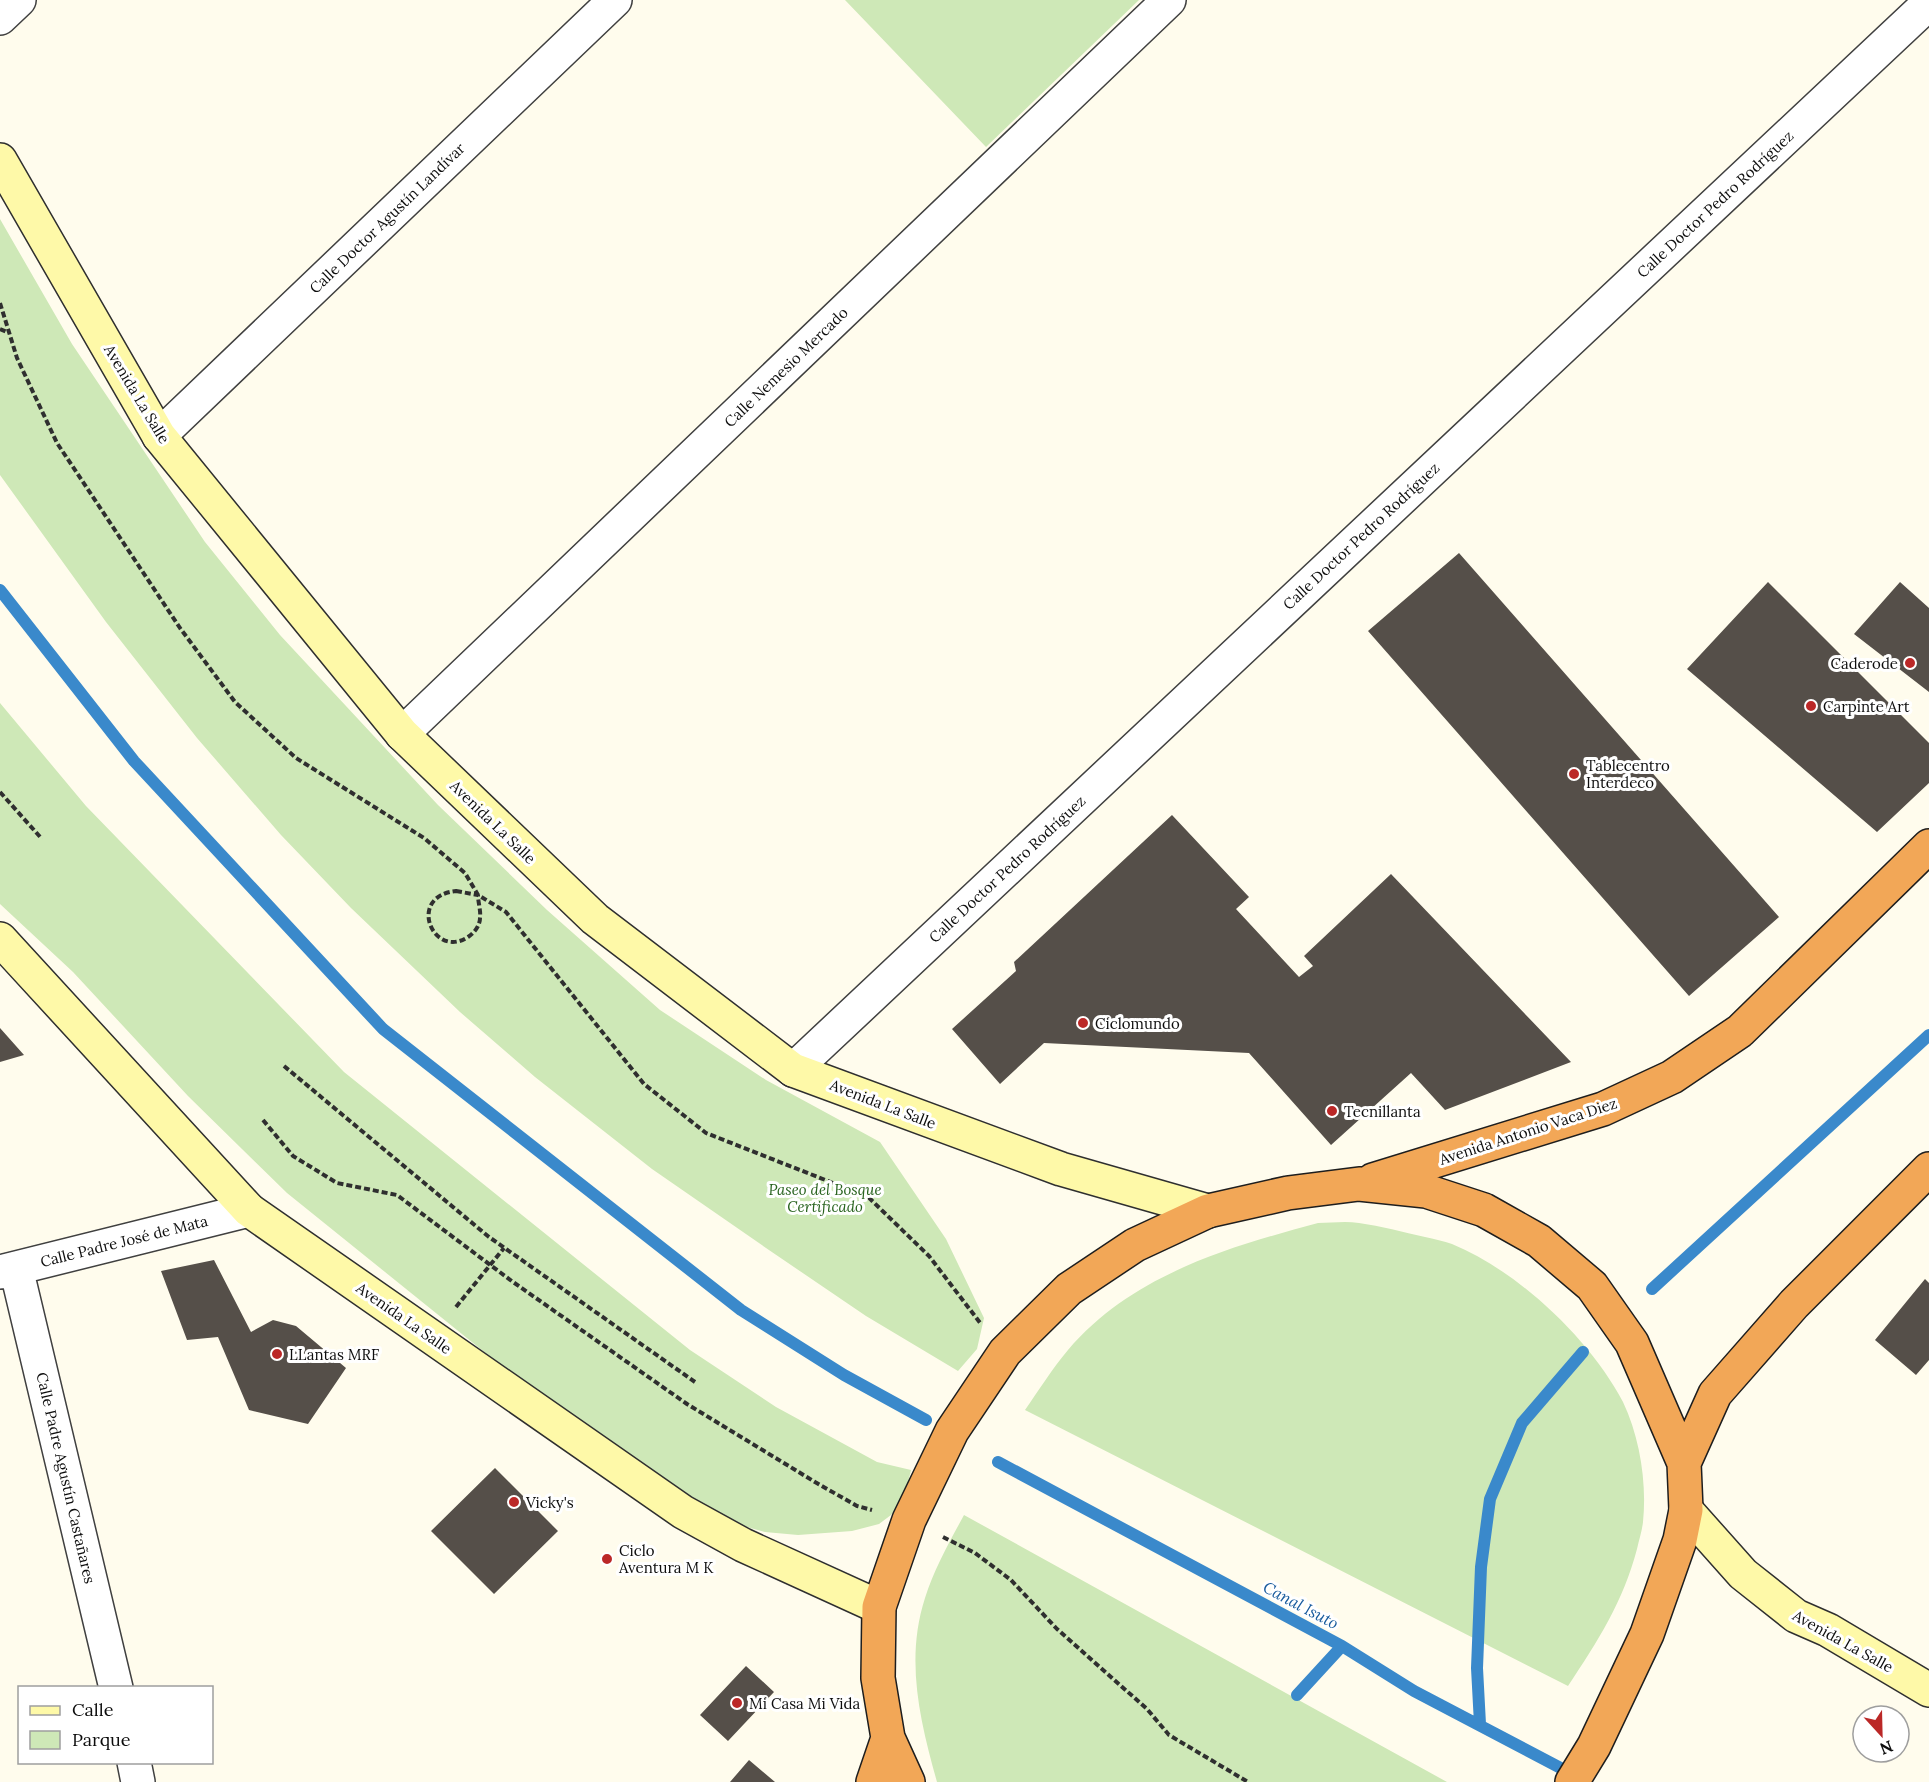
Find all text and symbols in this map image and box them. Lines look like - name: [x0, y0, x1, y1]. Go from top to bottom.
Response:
- street label: Calle Doctor Pedro Rodríguez: [1633, 126, 1797, 282]
- street label: Calle Doctor Agustín Landívar: [305, 138, 469, 297]
- street label: Calle Nemesio Mercado: [720, 303, 852, 431]
- street label: Avenida La Salle: [100, 340, 174, 447]
- street label: Calle Doctor Pedro Rodríguez: [1279, 458, 1443, 614]
- place label: Caderode: [1830, 654, 1898, 673]
- marker: Caderode: [1903, 656, 1917, 670]
- place label: Carpinte Art: [1823, 697, 1910, 716]
- marker: Carpinte Art: [1804, 699, 1818, 713]
- place label: Tablecentro Interdeco: [1586, 756, 1670, 792]
- marker: Tablecentro Interdeco: [1567, 767, 1581, 781]
- street label: Avenida La Salle: [445, 776, 540, 868]
- street label: Calle Doctor Pedro Rodríguez: [925, 791, 1089, 947]
- place label: Ciclomundo: [1095, 1014, 1180, 1033]
- marker: Ciclomundo: [1076, 1016, 1090, 1030]
- street label: Avenida La Salle: [826, 1075, 939, 1133]
- street label: Avenida Antonio Vaca Diez: [1436, 1093, 1619, 1169]
- place label: Tecnillanta: [1344, 1102, 1421, 1121]
- marker: Tecnillanta: [1325, 1104, 1339, 1118]
- park label: Paseo del Bosque Certificado: [768, 1180, 882, 1216]
- street label: Calle Padre José de Mata: [38, 1211, 210, 1271]
- street label: Avenida La Salle: [352, 1278, 455, 1358]
- place label: LLantas MRF: [289, 1345, 379, 1364]
- marker: LLantas MRF: [270, 1347, 284, 1361]
- street label: Calle Padre Agustín Castañares: [32, 1370, 100, 1586]
- place label: Vicky's: [525, 1493, 574, 1512]
- marker: Vicky's: [507, 1495, 521, 1509]
- place label: Ciclo Aventura M K: [618, 1541, 714, 1577]
- marker: Ciclo Aventura M K: [600, 1552, 614, 1566]
- water label: Canal Isuto: [1260, 1577, 1342, 1633]
- street label: Avenida La Salle: [1789, 1605, 1897, 1676]
- legend: [18, 1686, 213, 1764]
- place label: Mi Casa Mi Vida: [749, 1694, 860, 1713]
- marker: Mi Casa Mi Vida: [730, 1696, 744, 1710]
- text: Calle: [72, 1698, 114, 1721]
- north arrow: [1851, 1704, 1911, 1764]
- text: Parque: [72, 1728, 131, 1751]
- text: N: [1877, 1736, 1896, 1759]

